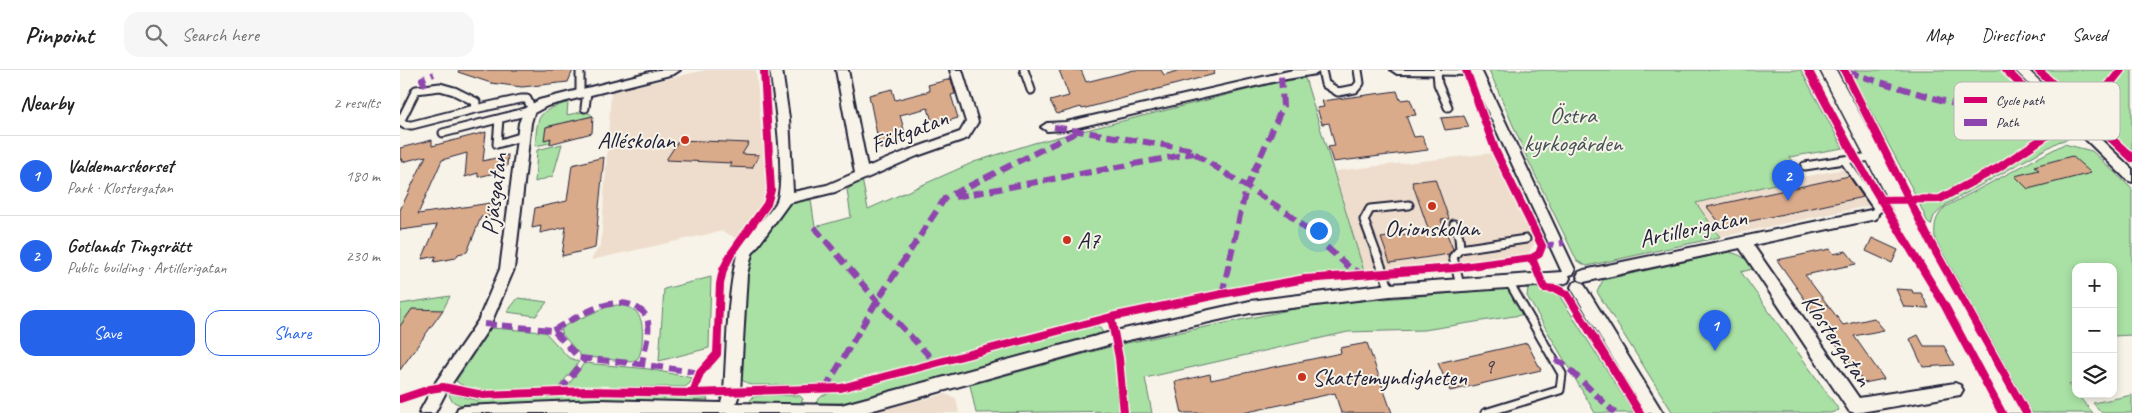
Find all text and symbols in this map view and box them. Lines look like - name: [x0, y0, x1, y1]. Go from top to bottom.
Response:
- search box: [124, 12, 474, 57]
- text: Pinpoint: [25, 20, 94, 50]
- icon: search: [142, 21, 170, 49]
- text: Search here: [182, 23, 259, 47]
- text: Map: [1926, 24, 1953, 46]
- text: Directions: [1981, 24, 2044, 46]
- text: Saved: [2072, 24, 2107, 46]
- legend: [1954, 82, 2120, 140]
- text: Nearby: [20, 90, 73, 116]
- text: Cycle path: [1996, 92, 2045, 109]
- text: 2 results: [333, 93, 380, 113]
- park label: Östra kyrkogården: [1524, 100, 1624, 158]
- street label: Fältgatan: [866, 102, 952, 159]
- text: Path: [1996, 114, 2020, 131]
- place label: Alléskolan: [597, 125, 676, 155]
- marker: Alléskolan: [679, 134, 691, 146]
- street label: Pjäsgatan: [474, 150, 514, 237]
- text: Valdemarskorset: [67, 154, 174, 178]
- pin: 2: [1772, 160, 1804, 201]
- text: 1: [32, 166, 40, 186]
- text: 180 m: [346, 166, 380, 186]
- text: Park · Klostergatan: [67, 178, 173, 198]
- marker: Orionskolan: [1426, 200, 1438, 212]
- street label: Artillerigatan: [1636, 202, 1750, 254]
- place label: Orionskolan: [1384, 213, 1481, 243]
- your location: [1306, 218, 1332, 244]
- place label: A7: [1077, 225, 1101, 255]
- text: Gotlands Tingsrätt: [67, 234, 191, 258]
- marker: A7: [1061, 234, 1073, 246]
- text: 2: [32, 246, 40, 266]
- text: 230 m: [346, 246, 380, 266]
- text: Public building · Artillerigatan: [67, 258, 227, 278]
- map controls: [2072, 263, 2117, 398]
- button: +: [2072, 263, 2117, 308]
- street label: Klostergatan: [1795, 288, 1879, 393]
- button: −: [2072, 308, 2117, 353]
- button: Save: [20, 310, 195, 356]
- button: Share: [205, 310, 380, 356]
- pin: 1: [1699, 310, 1731, 351]
- house number: 9: [1484, 353, 1495, 379]
- button: layers: [2072, 353, 2117, 398]
- place label: Skattemyndigheten: [1312, 362, 1467, 392]
- marker: Skattemyndigheten: [1296, 371, 1308, 383]

